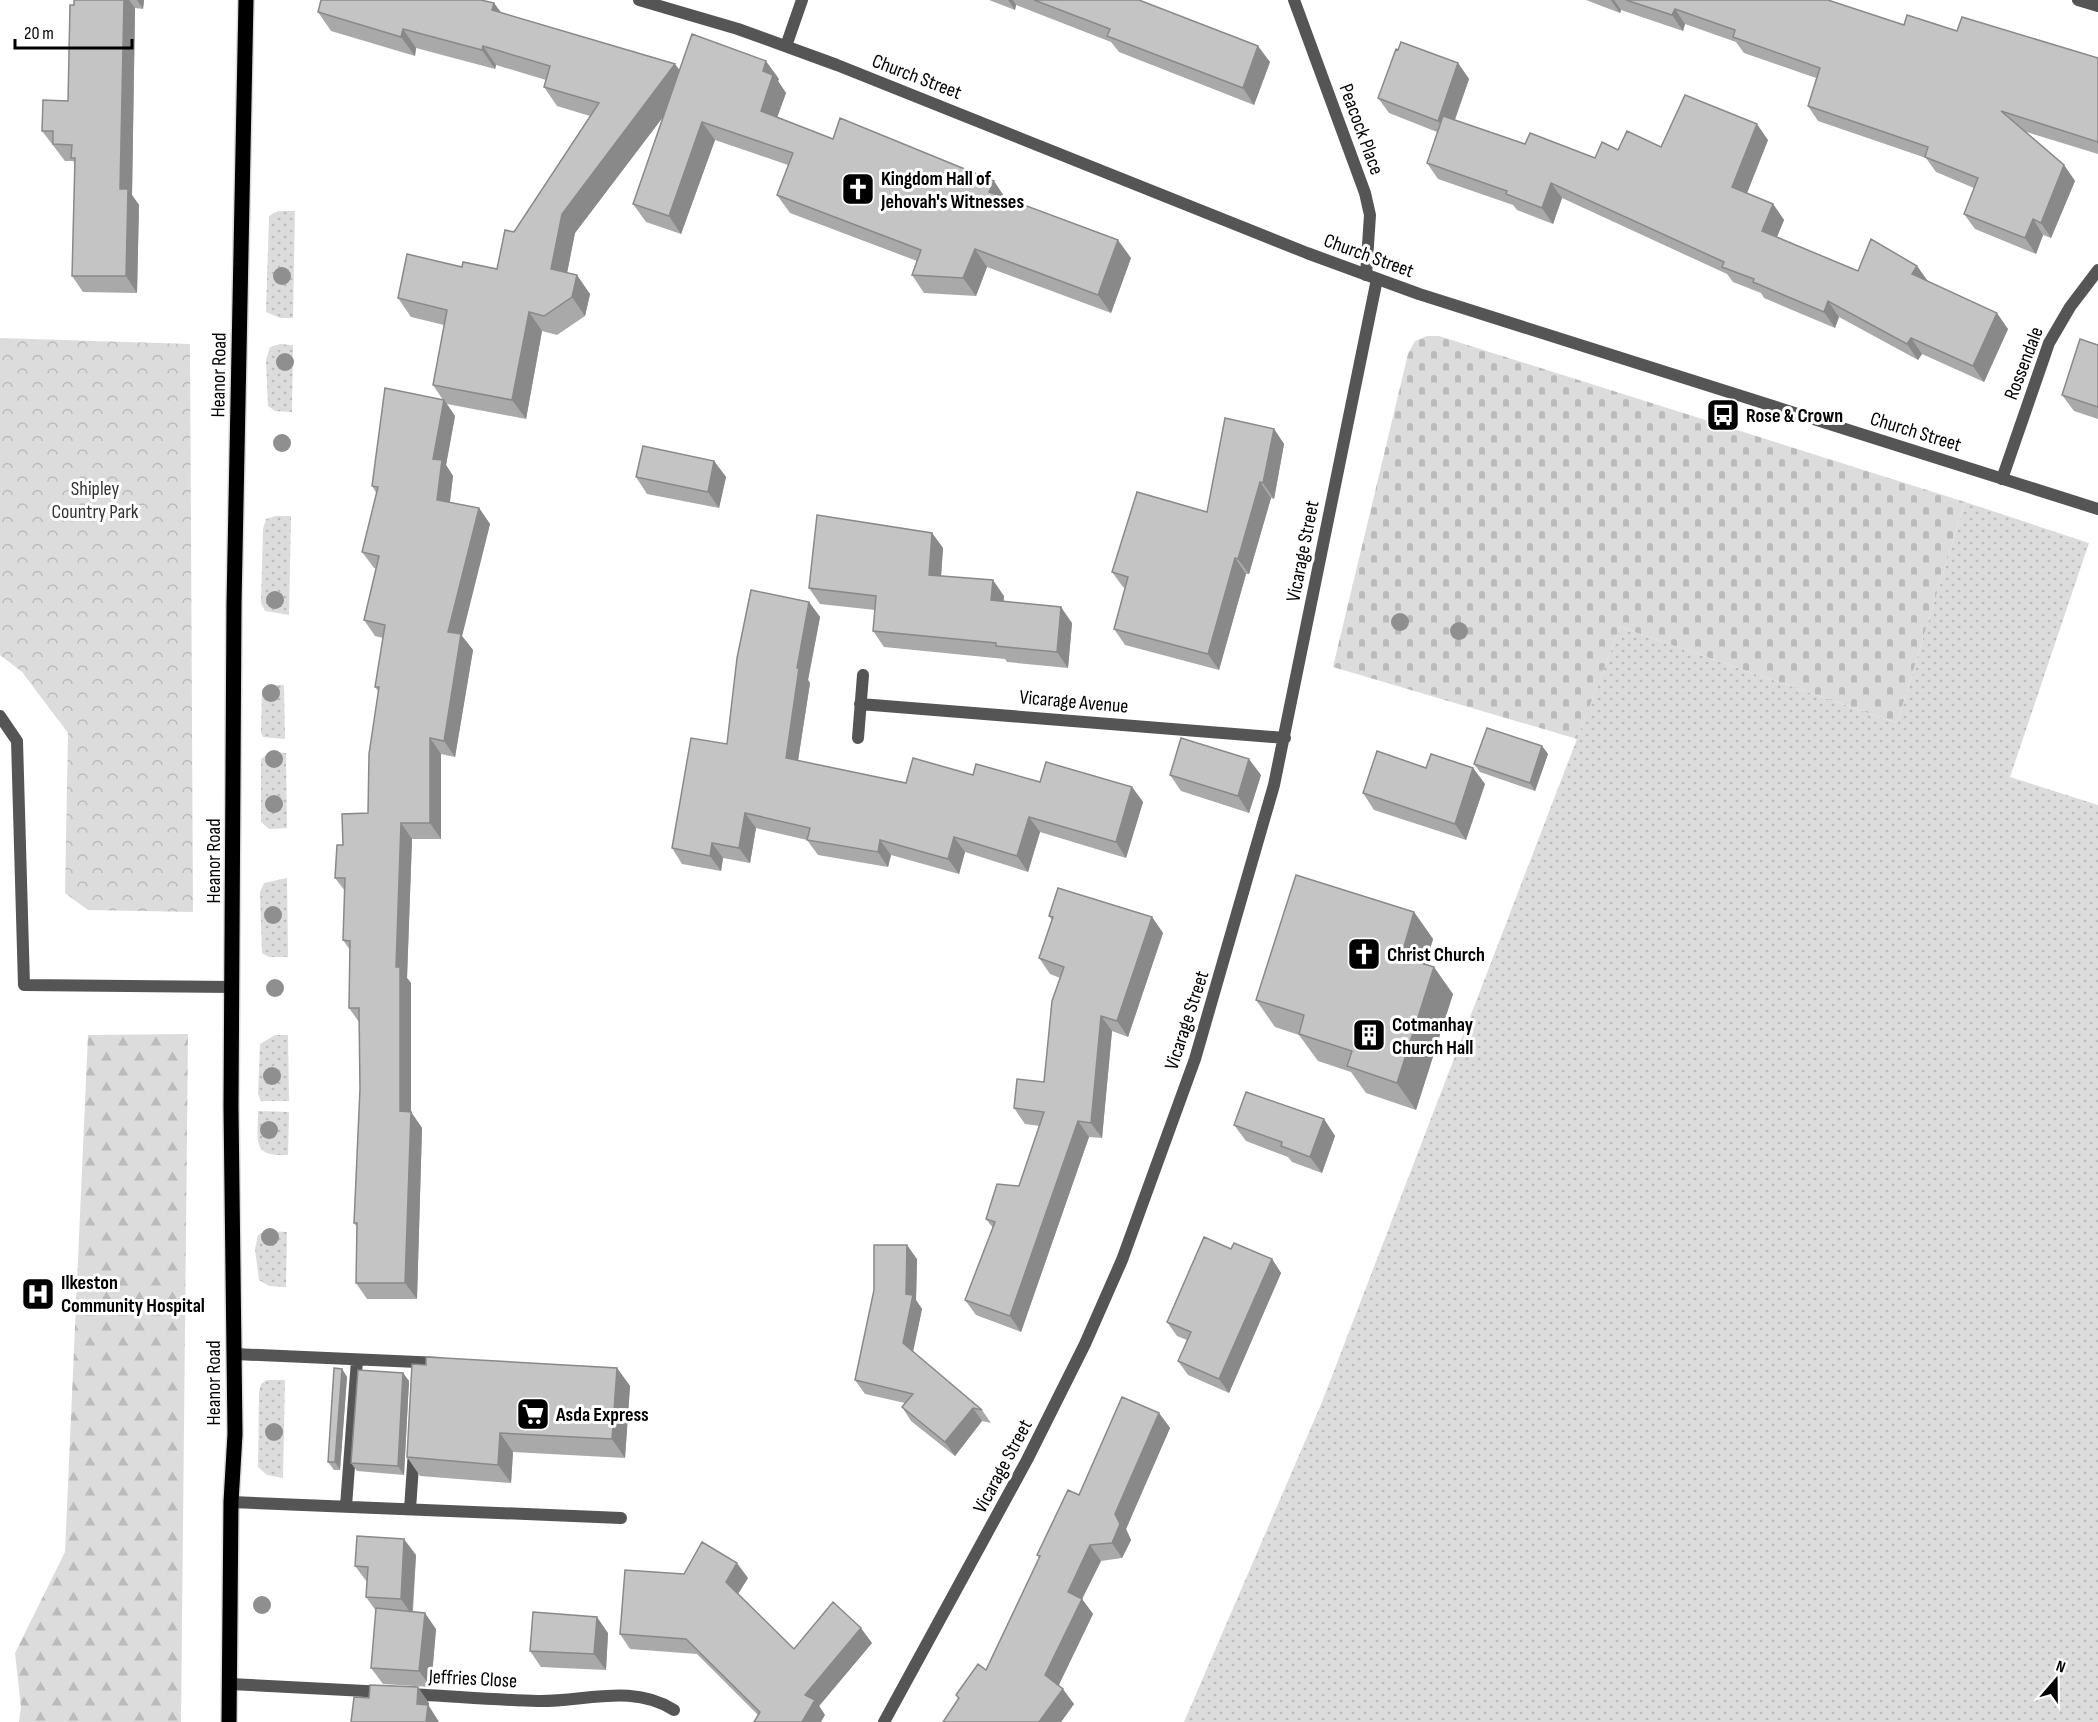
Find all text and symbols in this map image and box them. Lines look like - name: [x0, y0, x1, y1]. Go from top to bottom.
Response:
- scale bar: [15, 12, 132, 50]
- text: 20 m: [24, 23, 54, 44]
- street label: Church Street: [868, 49, 965, 105]
- street label: Peacock Place: [1334, 81, 1389, 178]
- place label: Kingdom Hall of Jehovah's Witnesses: [880, 167, 1024, 214]
- church icon: Kingdom Hall of Jehovah's Witnesses: [840, 171, 876, 207]
- street label: Church Street: [1320, 229, 1417, 283]
- street label: Rossendale: [1999, 324, 2049, 403]
- street label: Heanor Road: [206, 332, 232, 418]
- bus stop icon: Rose & Crown: [1705, 397, 1741, 433]
- place label: Rose & Crown: [1746, 404, 1843, 428]
- street label: Church Street: [1867, 407, 1964, 457]
- park label: Shipley Country Park: [51, 477, 139, 524]
- street label: Vicarage Street: [1281, 499, 1325, 604]
- street label: Vicarage Avenue: [1018, 685, 1129, 719]
- street label: Heanor Road: [202, 819, 226, 904]
- church icon: Christ Church: [1346, 936, 1382, 972]
- place label: Christ Church: [1387, 943, 1485, 967]
- street label: Vicarage Street: [1160, 968, 1214, 1073]
- place label: Cotmanhay Church Hall: [1392, 1013, 1474, 1060]
- building icon: Cotmanhay Church Hall: [1351, 1017, 1387, 1053]
- place label: Ilkeston Community Hospital: [61, 1271, 205, 1318]
- hospital icon: Ilkeston Community Hospital: [20, 1276, 56, 1312]
- street label: Heanor Road: [202, 1341, 226, 1426]
- supermarket icon: Asda Express: [515, 1396, 551, 1432]
- place label: Asda Express: [555, 1403, 649, 1427]
- street label: Vicarage Street: [968, 1416, 1038, 1517]
- north arrow: [2026, 1650, 2086, 1710]
- text: N: [2053, 1657, 2068, 1678]
- street label: Jeffries Close: [427, 1665, 518, 1693]

